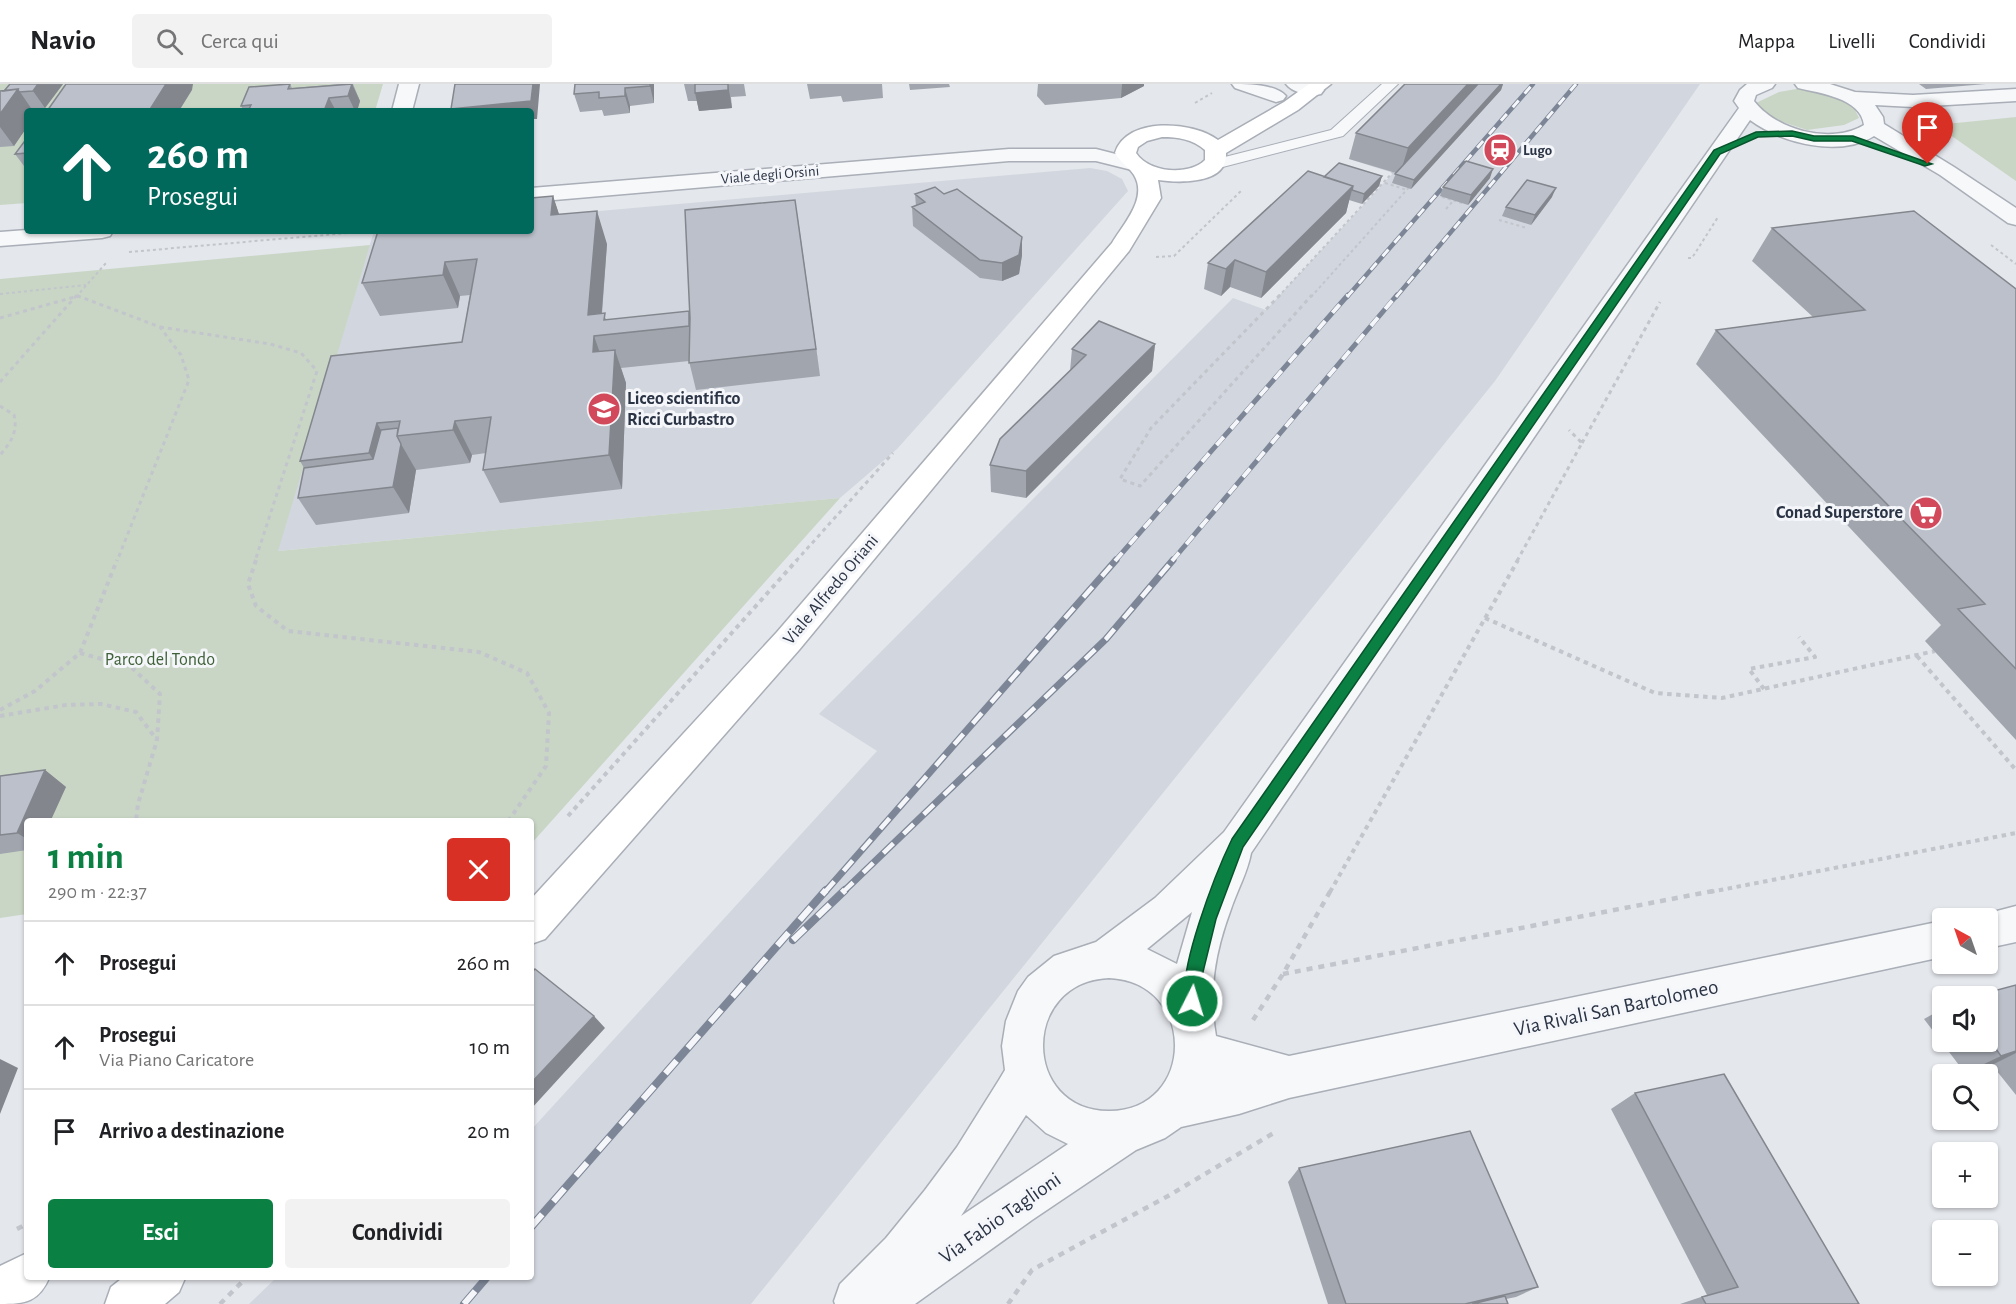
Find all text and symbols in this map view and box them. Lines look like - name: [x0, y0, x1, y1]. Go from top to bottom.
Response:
- search box: [132, 14, 552, 68]
- icon: search: [153, 25, 186, 58]
- text: Navio: [30, 27, 96, 55]
- text: Cerca qui: [201, 30, 279, 52]
- text: Mappa: [1738, 31, 1795, 52]
- text: Livelli: [1828, 31, 1876, 52]
- text: Condividi: [1909, 31, 1986, 52]
- pin: [1902, 102, 1953, 164]
- icon: arrive: [1911, 111, 1944, 144]
- icon: ahead: [48, 132, 126, 210]
- station icon: Lugo: [1482, 132, 1518, 168]
- text: 260 m: [147, 134, 249, 176]
- place label: Lugo: [1523, 143, 1552, 158]
- street label: Viale degli Orsini: [720, 163, 820, 187]
- text: Prosegui: [147, 183, 238, 210]
- place label: Liceo scientifico Ricci Curbastro: [627, 390, 741, 429]
- school or university icon: Liceo scientifico Ricci Curbastro: [586, 391, 622, 427]
- supermarket icon: Conad Superstore: [1908, 495, 1944, 531]
- place label: Conad Superstore: [1776, 504, 1903, 522]
- street label: Viale Alfredo Oriani: [780, 532, 882, 648]
- park label: Parco del Tondo: [105, 651, 215, 669]
- button: close: [447, 838, 510, 901]
- text: 1 min: [48, 839, 124, 875]
- text: 290 m · 22:37: [48, 882, 147, 902]
- north arrow: [1932, 908, 1998, 974]
- map controls: [1932, 908, 1998, 1286]
- icon: ahead: [48, 947, 81, 980]
- text: Prosegui: [99, 952, 176, 974]
- text: 260 m: [457, 952, 510, 974]
- position arrow: [1160, 969, 1224, 1033]
- street label: Via Rivali San Bartolomeo: [1512, 976, 1720, 1040]
- button: sound: [1932, 986, 1998, 1052]
- text: Prosegui: [99, 1024, 176, 1046]
- icon: ahead: [48, 1031, 81, 1064]
- text: 10 m: [470, 1036, 510, 1058]
- text: Via Piano Caricatore: [99, 1050, 254, 1070]
- button: search: [1932, 1064, 1998, 1130]
- icon: arrive: [48, 1115, 81, 1148]
- text: Arrivo a destinazione: [99, 1120, 284, 1142]
- text: 20 m: [467, 1120, 510, 1142]
- button: +: [1932, 1142, 1998, 1208]
- street label: Via Fabio Taglioni: [935, 1168, 1065, 1268]
- button: Esci: [48, 1199, 273, 1268]
- button: Condividi: [285, 1199, 510, 1268]
- button: −: [1932, 1220, 1998, 1286]

